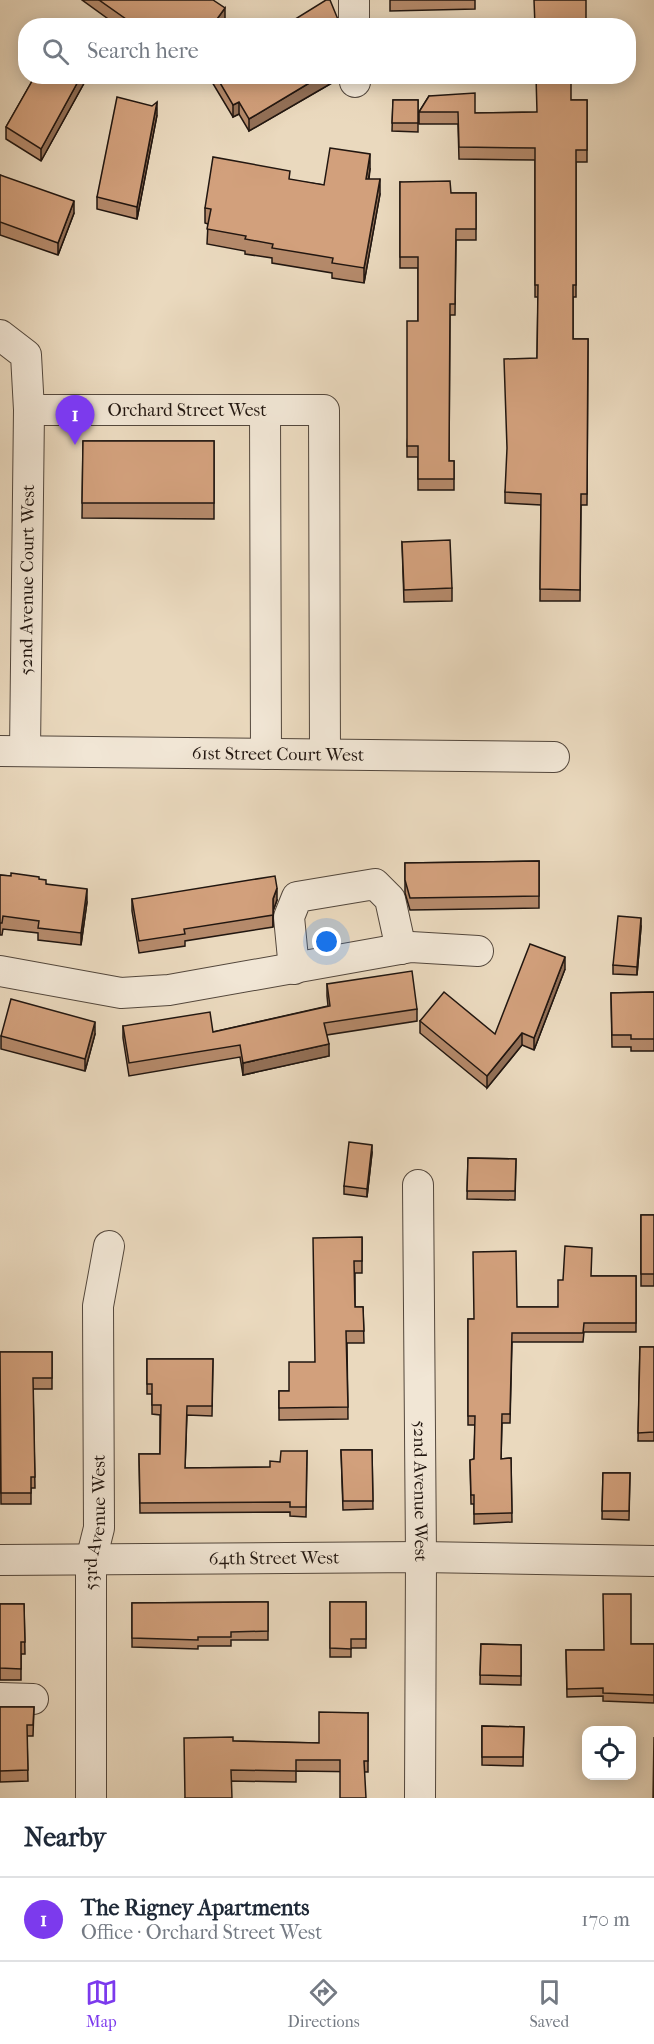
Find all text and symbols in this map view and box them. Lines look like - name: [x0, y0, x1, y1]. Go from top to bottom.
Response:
- search box: [18, 18, 636, 84]
- icon: search: [39, 35, 72, 68]
- text: Search here: [87, 38, 199, 64]
- pin: 1: [56, 396, 94, 445]
- street label: Orchard Street West: [108, 400, 267, 421]
- street label: 52nd Avenue Court West: [16, 484, 39, 676]
- street label: 61st Street Court West: [192, 743, 365, 766]
- your location: [312, 927, 341, 956]
- street label: 52nd Avenue West: [409, 1420, 431, 1562]
- street label: 53rd Avenue West: [81, 1454, 110, 1590]
- street label: 64th Street West: [209, 1548, 340, 1570]
- map controls: [582, 1726, 636, 1780]
- button: locate: [582, 1726, 636, 1780]
- text: Nearby: [24, 1822, 106, 1853]
- text: The Rigney Apartments: [81, 1895, 309, 1921]
- text: 1: [40, 1908, 47, 1931]
- text: 170 m: [581, 1908, 630, 1931]
- text: Office · Orchard Street West: [81, 1921, 322, 1944]
- tab: Map: [85, 1976, 118, 2031]
- tab: Directions: [288, 1976, 360, 2031]
- tab: Saved: [529, 1976, 569, 2031]

